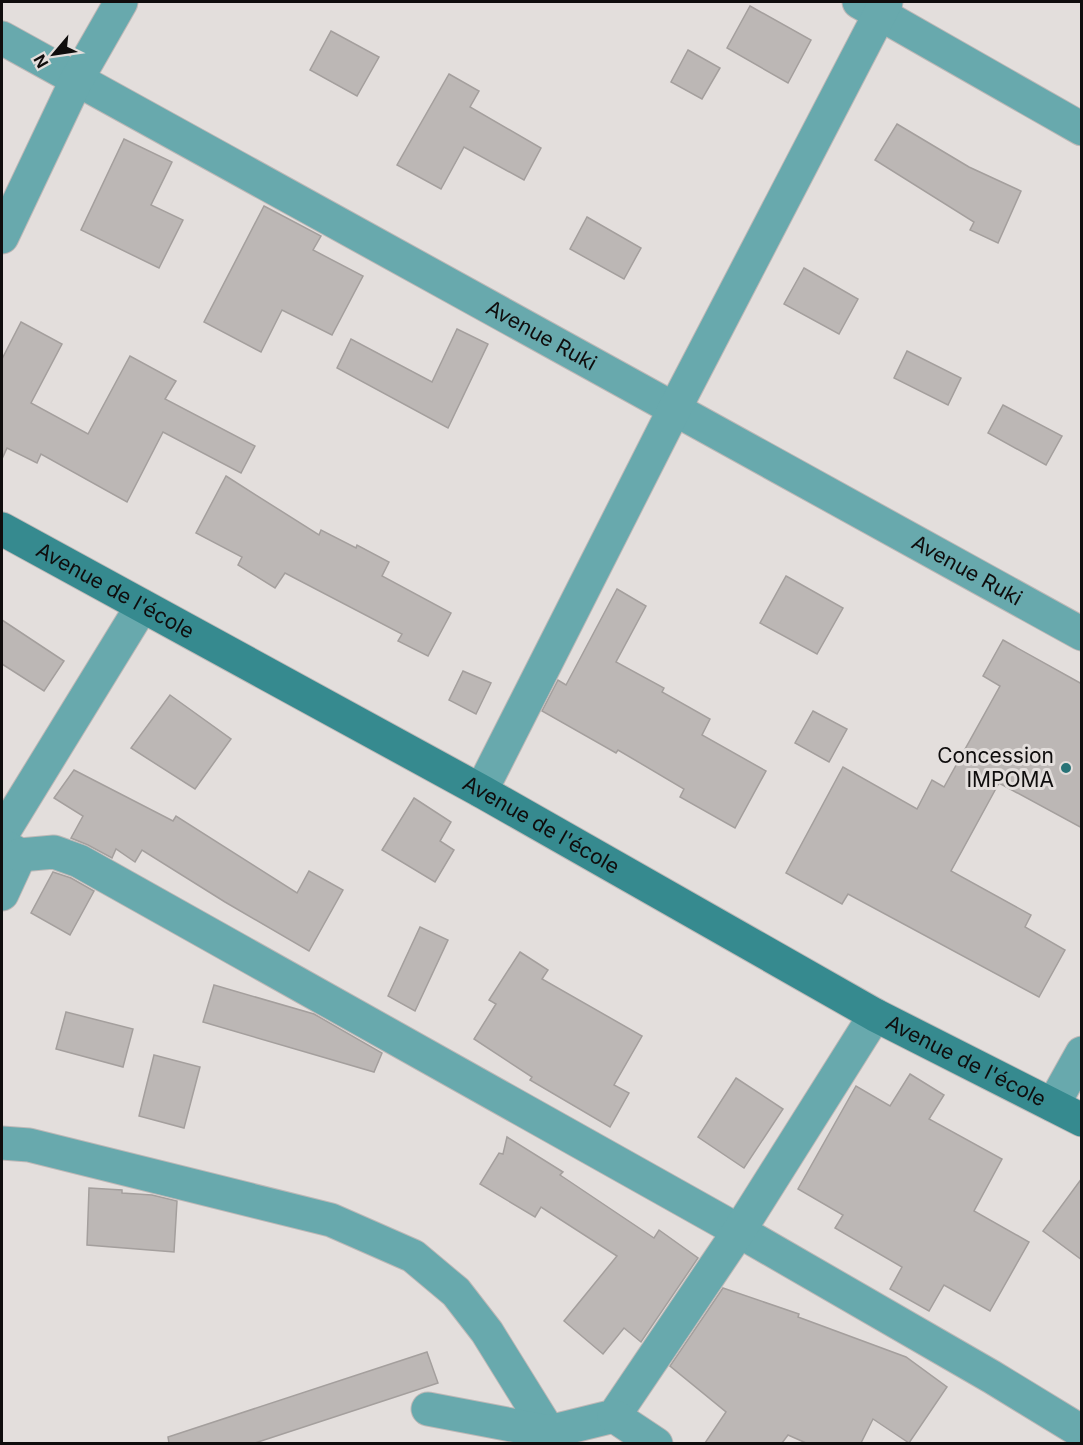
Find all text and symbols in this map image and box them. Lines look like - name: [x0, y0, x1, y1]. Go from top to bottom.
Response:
- north arrow: [24, 24, 84, 84]
- text: N: [29, 51, 53, 71]
- street label: Avenue Ruki: [482, 295, 601, 376]
- street label: Avenue Ruki: [907, 530, 1027, 610]
- street label: Avenue de l'école: [32, 537, 199, 644]
- place label: Concession IMPOMA: [937, 743, 1054, 792]
- marker: Concession IMPOMA: [1059, 761, 1073, 775]
- street label: Avenue de l'école: [459, 770, 624, 879]
- street label: Avenue de l'école: [882, 1010, 1050, 1112]

